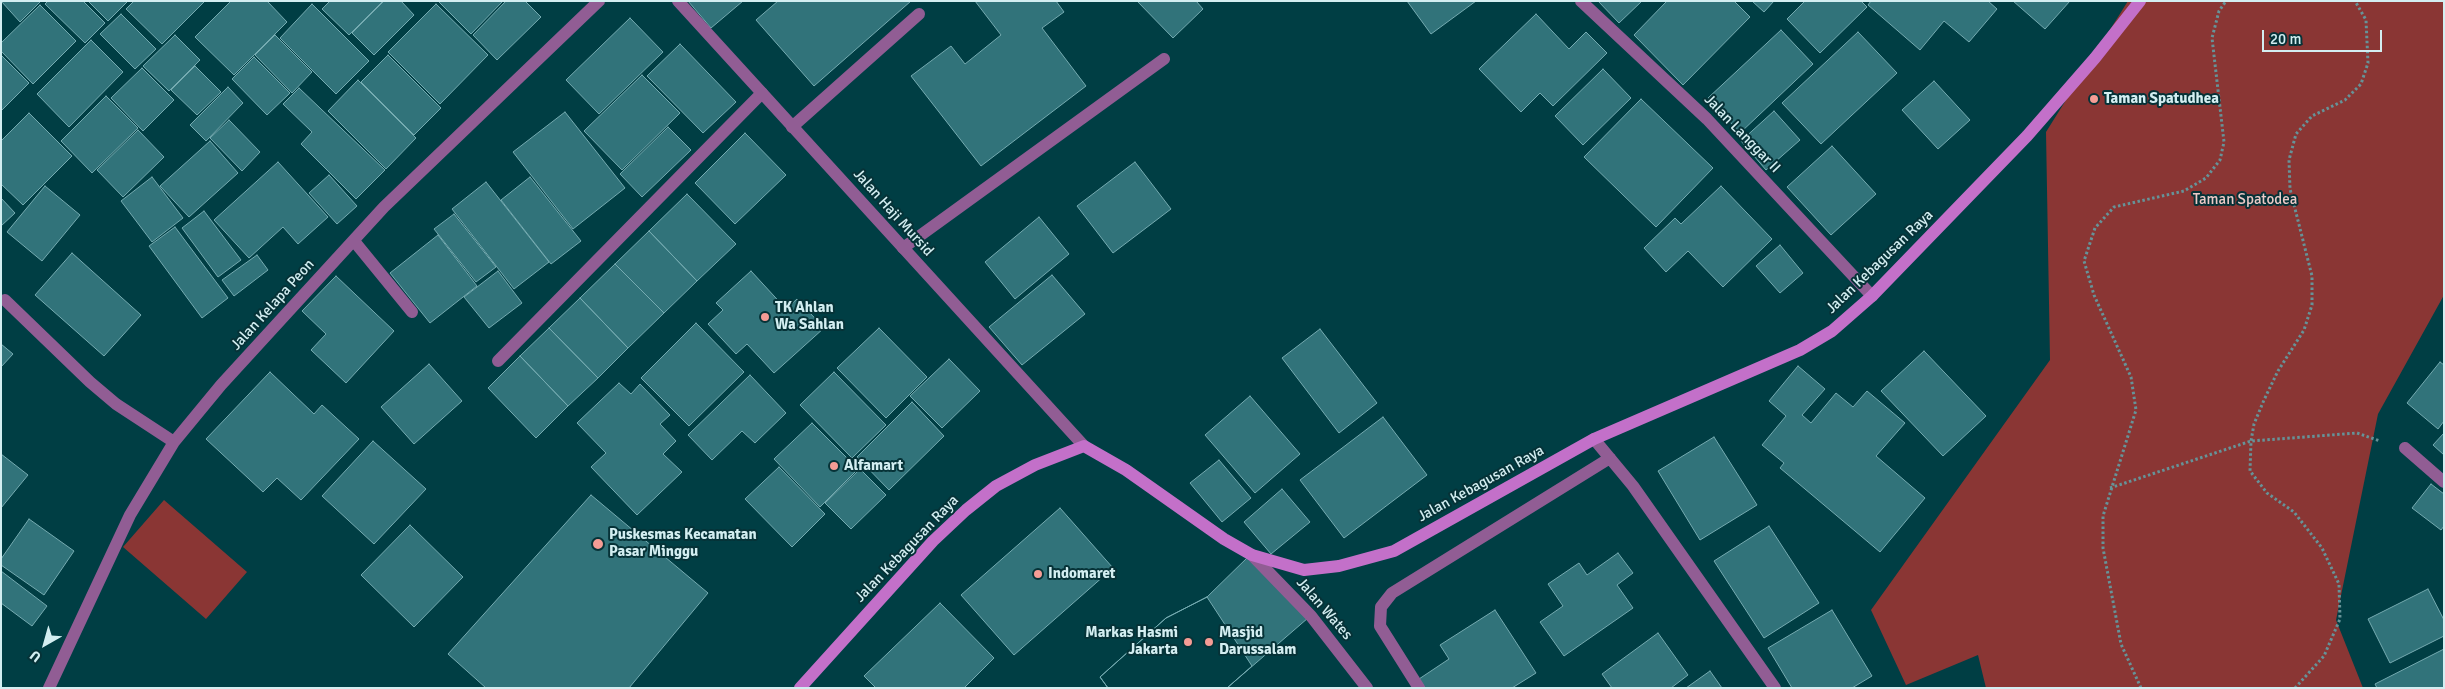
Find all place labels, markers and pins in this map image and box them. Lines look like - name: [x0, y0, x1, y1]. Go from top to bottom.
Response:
- place label: Taman Spatudhea: [2104, 90, 2219, 108]
- marker: Taman Spatudhea: [2088, 93, 2100, 105]
- place label: TK Ahlan Wa Sahlan: [775, 299, 844, 334]
- marker: TK Ahlan Wa Sahlan: [759, 311, 771, 323]
- place label: Alfamart: [844, 457, 903, 475]
- marker: Alfamart: [828, 460, 840, 472]
- place label: Puskesmas Kecamatan Pasar Minggu: [609, 526, 757, 561]
- marker: Puskesmas Kecamatan Pasar Minggu: [591, 537, 605, 551]
- place label: Indomaret: [1048, 565, 1115, 583]
- marker: Indomaret: [1032, 568, 1044, 580]
- place label: Markas Hasmi Jakarta: [1085, 624, 1178, 659]
- place label: Masjid Darussalam: [1219, 624, 1296, 659]
- marker: Markas Hasmi Jakarta: [1182, 636, 1194, 648]
- marker: Masjid Darussalam: [1203, 636, 1215, 648]

